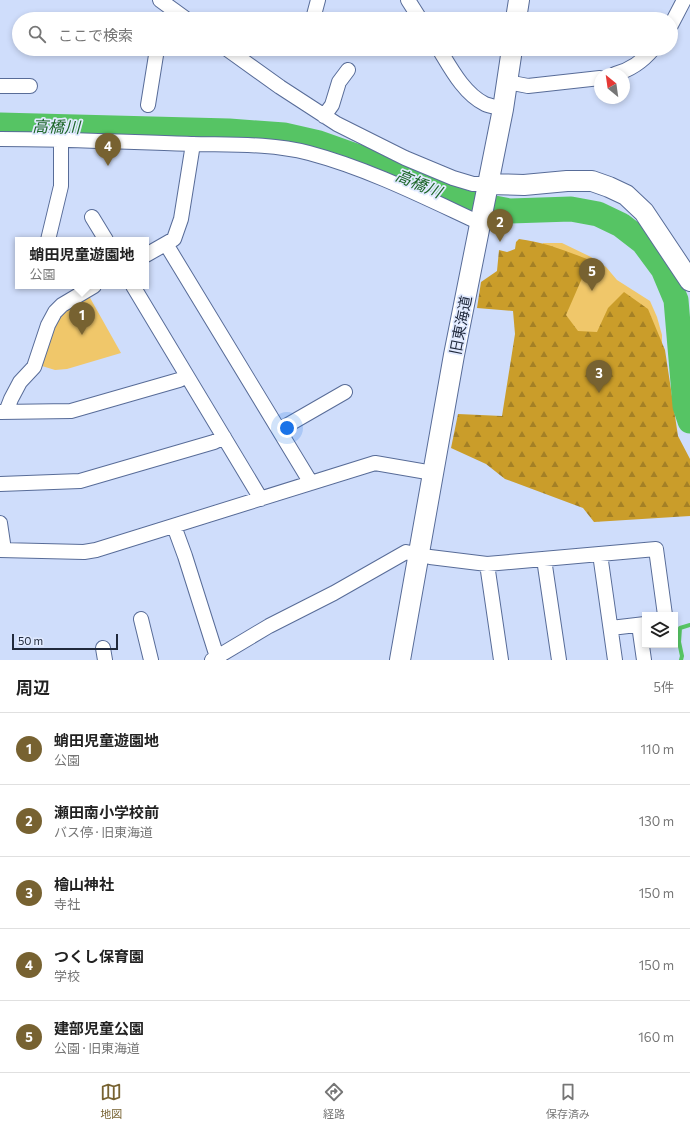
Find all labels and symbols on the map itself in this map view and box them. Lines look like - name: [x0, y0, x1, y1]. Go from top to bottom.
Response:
- north arrow: [594, 68, 630, 104]
- water label: 高橋川: [32, 116, 82, 136]
- pin: 4: [95, 133, 121, 166]
- water label: 高橋川: [393, 165, 447, 202]
- pin: 2: [487, 209, 513, 242]
- pin: 5: [579, 258, 605, 291]
- street label: 旧東海道: [445, 294, 475, 356]
- pin: 1: [69, 302, 95, 335]
- pin: 3: [586, 360, 612, 393]
- your location: [277, 418, 297, 438]
- scale bar: [12, 632, 118, 651]

